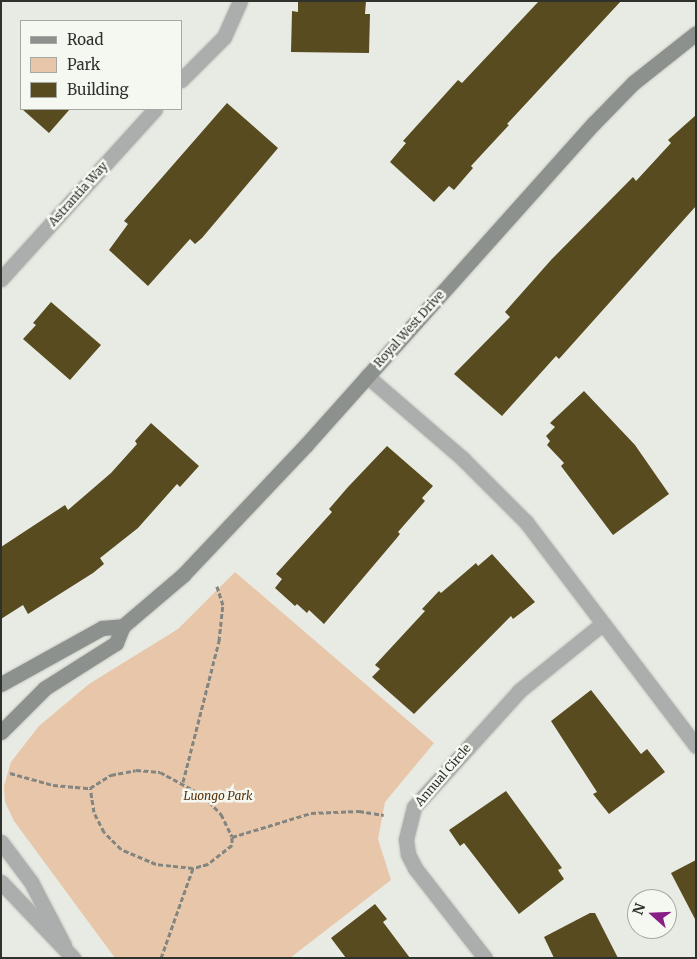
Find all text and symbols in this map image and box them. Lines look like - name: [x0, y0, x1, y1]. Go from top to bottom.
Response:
- legend: [20, 20, 182, 110]
- text: Road: [67, 30, 103, 49]
- text: Park: [67, 55, 100, 74]
- text: Building: [67, 80, 129, 99]
- street label: Astrantia Way: [45, 159, 111, 229]
- street label: Royal West Drive: [371, 288, 447, 370]
- street label: Annual Circle: [412, 741, 474, 809]
- park label: Luongo Park: [183, 789, 253, 803]
- north arrow: [627, 889, 677, 939]
- text: N: [628, 901, 649, 917]

